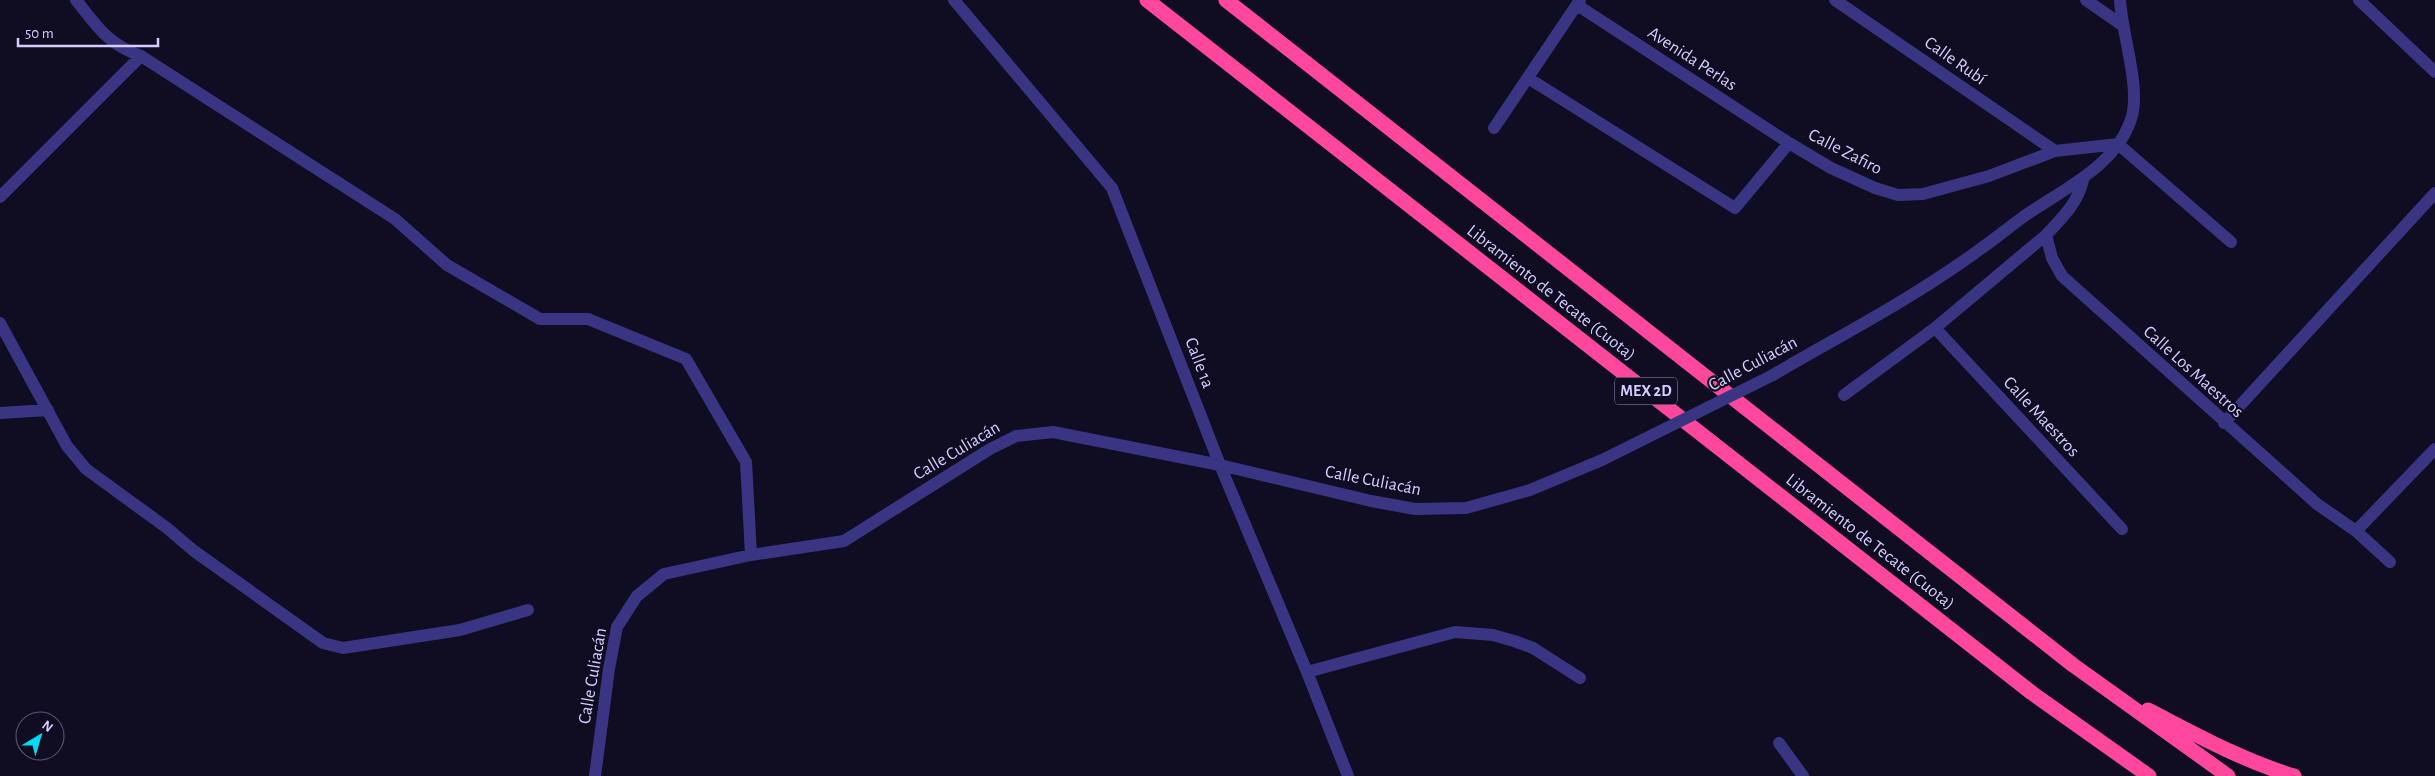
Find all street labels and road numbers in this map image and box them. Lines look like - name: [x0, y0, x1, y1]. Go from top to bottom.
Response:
- street label: Avenida Perlas: [1644, 24, 1740, 94]
- street label: Calle Rubí: [1921, 33, 1989, 89]
- street label: Calle Zafiro: [1805, 126, 1885, 178]
- street label: Libramiento de Tecate (Cuota): [1463, 222, 1639, 364]
- street label: Calle Los Maestros: [2139, 323, 2247, 421]
- street label: Calle Culiacán: [1706, 333, 1800, 395]
- street label: Calle 1a: [1181, 335, 1217, 391]
- street label: Calle Maestros: [2000, 374, 2082, 460]
- road number: MEX 2D: [1615, 378, 1677, 404]
- street label: Calle Culiacán: [911, 418, 1003, 484]
- street label: Calle Culiacán: [1323, 463, 1423, 499]
- street label: Libramiento de Tecate (Cuota): [1782, 471, 1958, 613]
- street label: Calle Culiacán: [576, 626, 610, 726]

